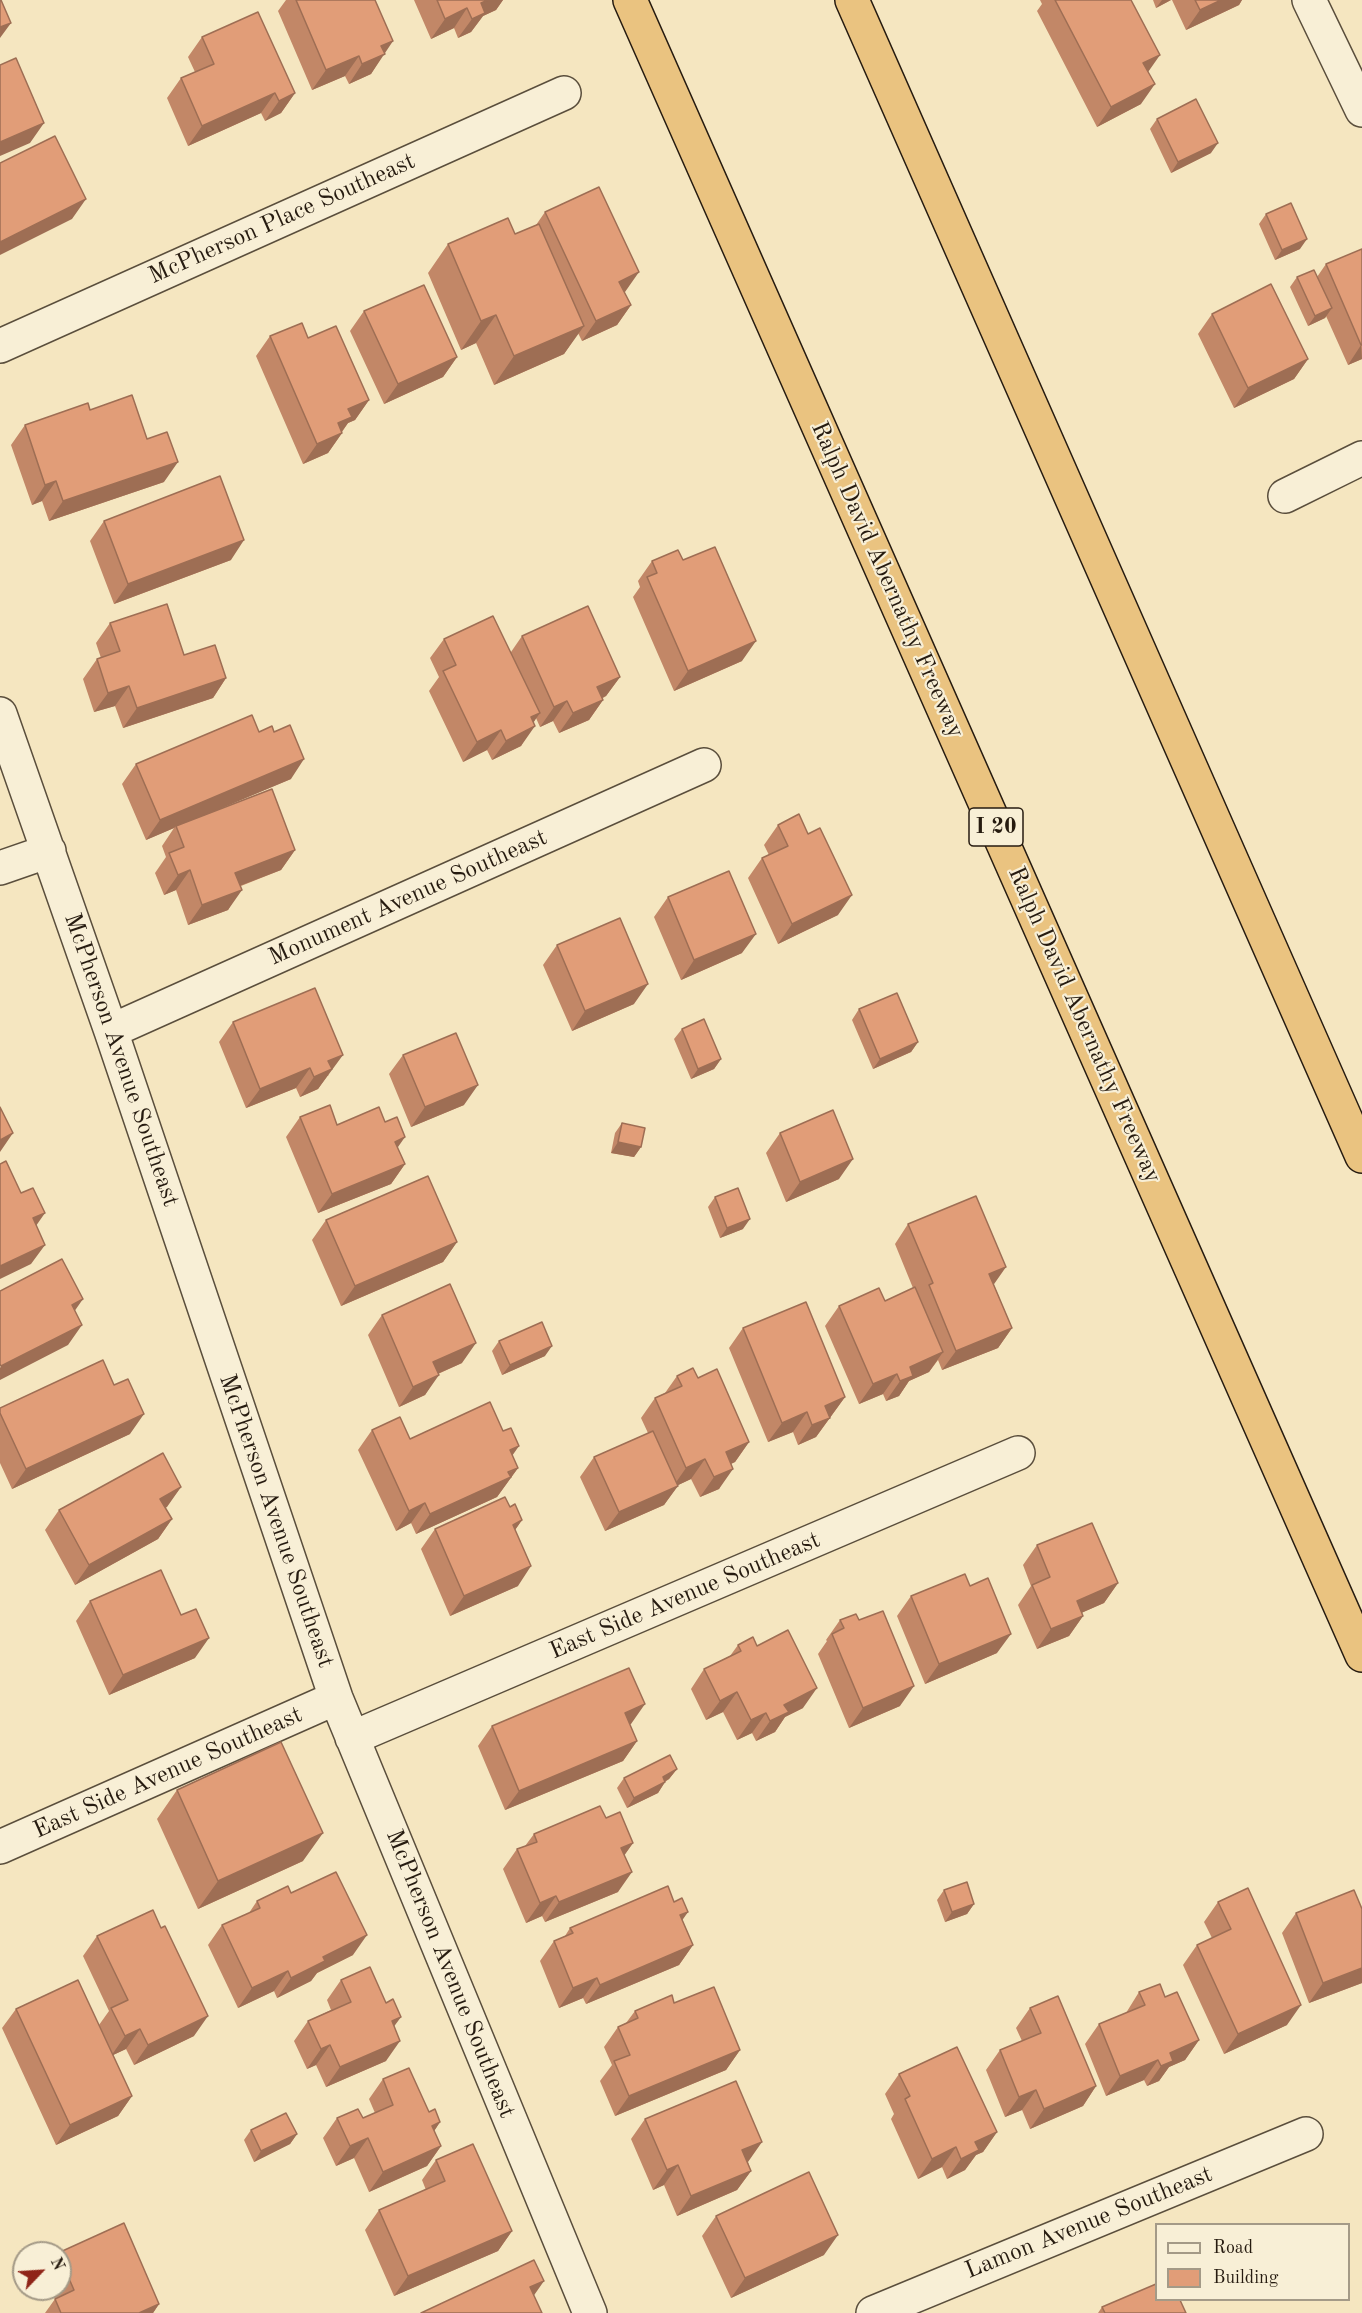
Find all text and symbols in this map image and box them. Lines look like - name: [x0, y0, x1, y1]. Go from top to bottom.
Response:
- street label: McPherson Place Southeast: [144, 147, 420, 291]
- street label: Ralph David Abernathy Freeway: [804, 417, 970, 743]
- road number: I 20: [969, 808, 1023, 846]
- street label: Monument Avenue Southeast: [264, 823, 552, 973]
- street label: Ralph David Abernathy Freeway: [1001, 862, 1167, 1188]
- street label: McPherson Avenue Southeast: [57, 909, 185, 1211]
- street label: McPherson Avenue Southeast: [212, 1370, 340, 1672]
- street label: East Side Avenue Southeast: [545, 1526, 825, 1666]
- street label: East Side Avenue Southeast: [29, 1701, 307, 1845]
- street label: McPherson Avenue Southeast: [379, 1826, 521, 2122]
- street label: Lamon Avenue Southeast: [961, 2160, 1217, 2286]
- legend: [1155, 2223, 1350, 2301]
- text: Road: [1213, 2239, 1253, 2257]
- north arrow: [12, 2241, 72, 2301]
- text: N: [47, 2255, 66, 2273]
- text: Building: [1213, 2269, 1278, 2287]

